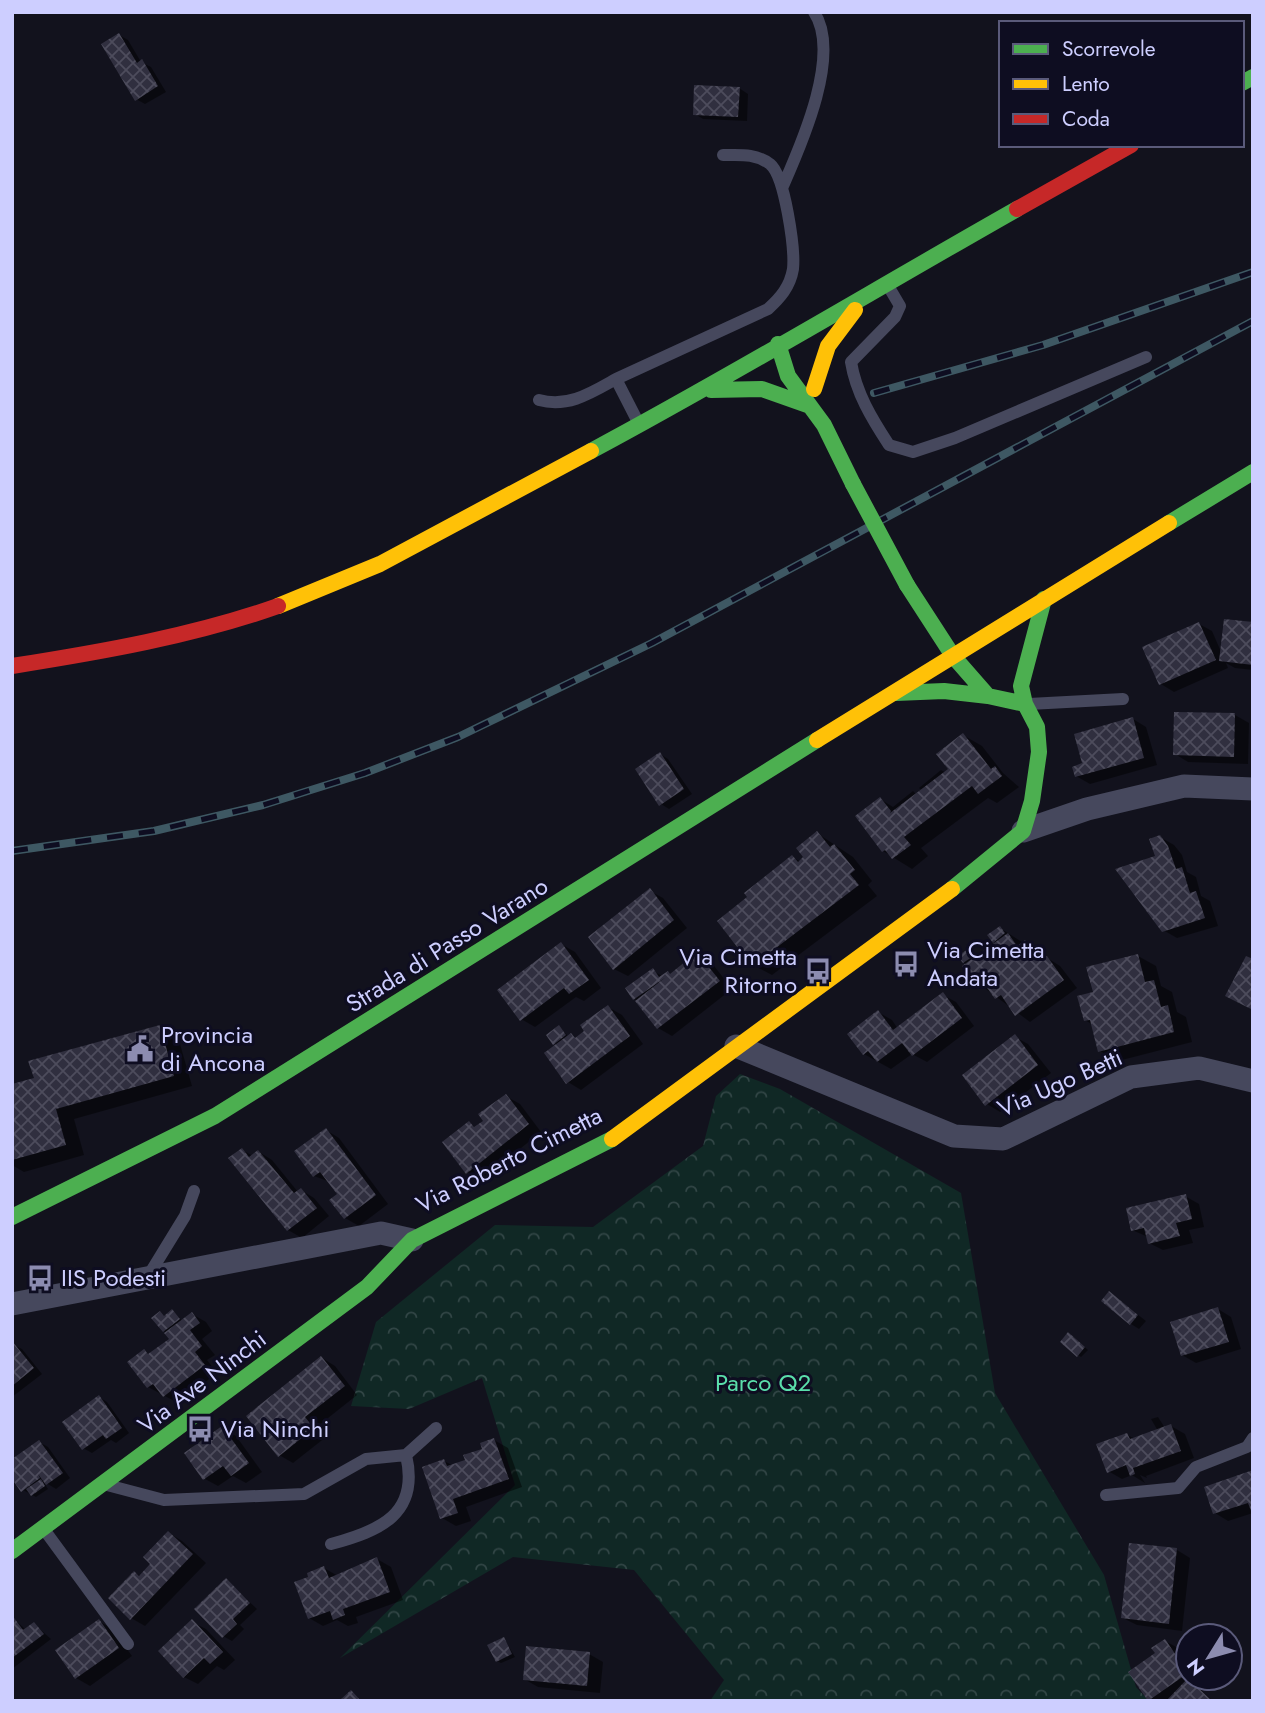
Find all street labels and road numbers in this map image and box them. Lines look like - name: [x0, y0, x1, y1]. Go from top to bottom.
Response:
- street label: Strada di Passo Varano: [339, 868, 555, 1021]
- street label: Via Ugo Betti: [992, 1039, 1128, 1126]
- street label: Via Roberto Cimetta: [410, 1098, 608, 1222]
- street label: Via Ave Ninchi: [130, 1322, 273, 1442]

